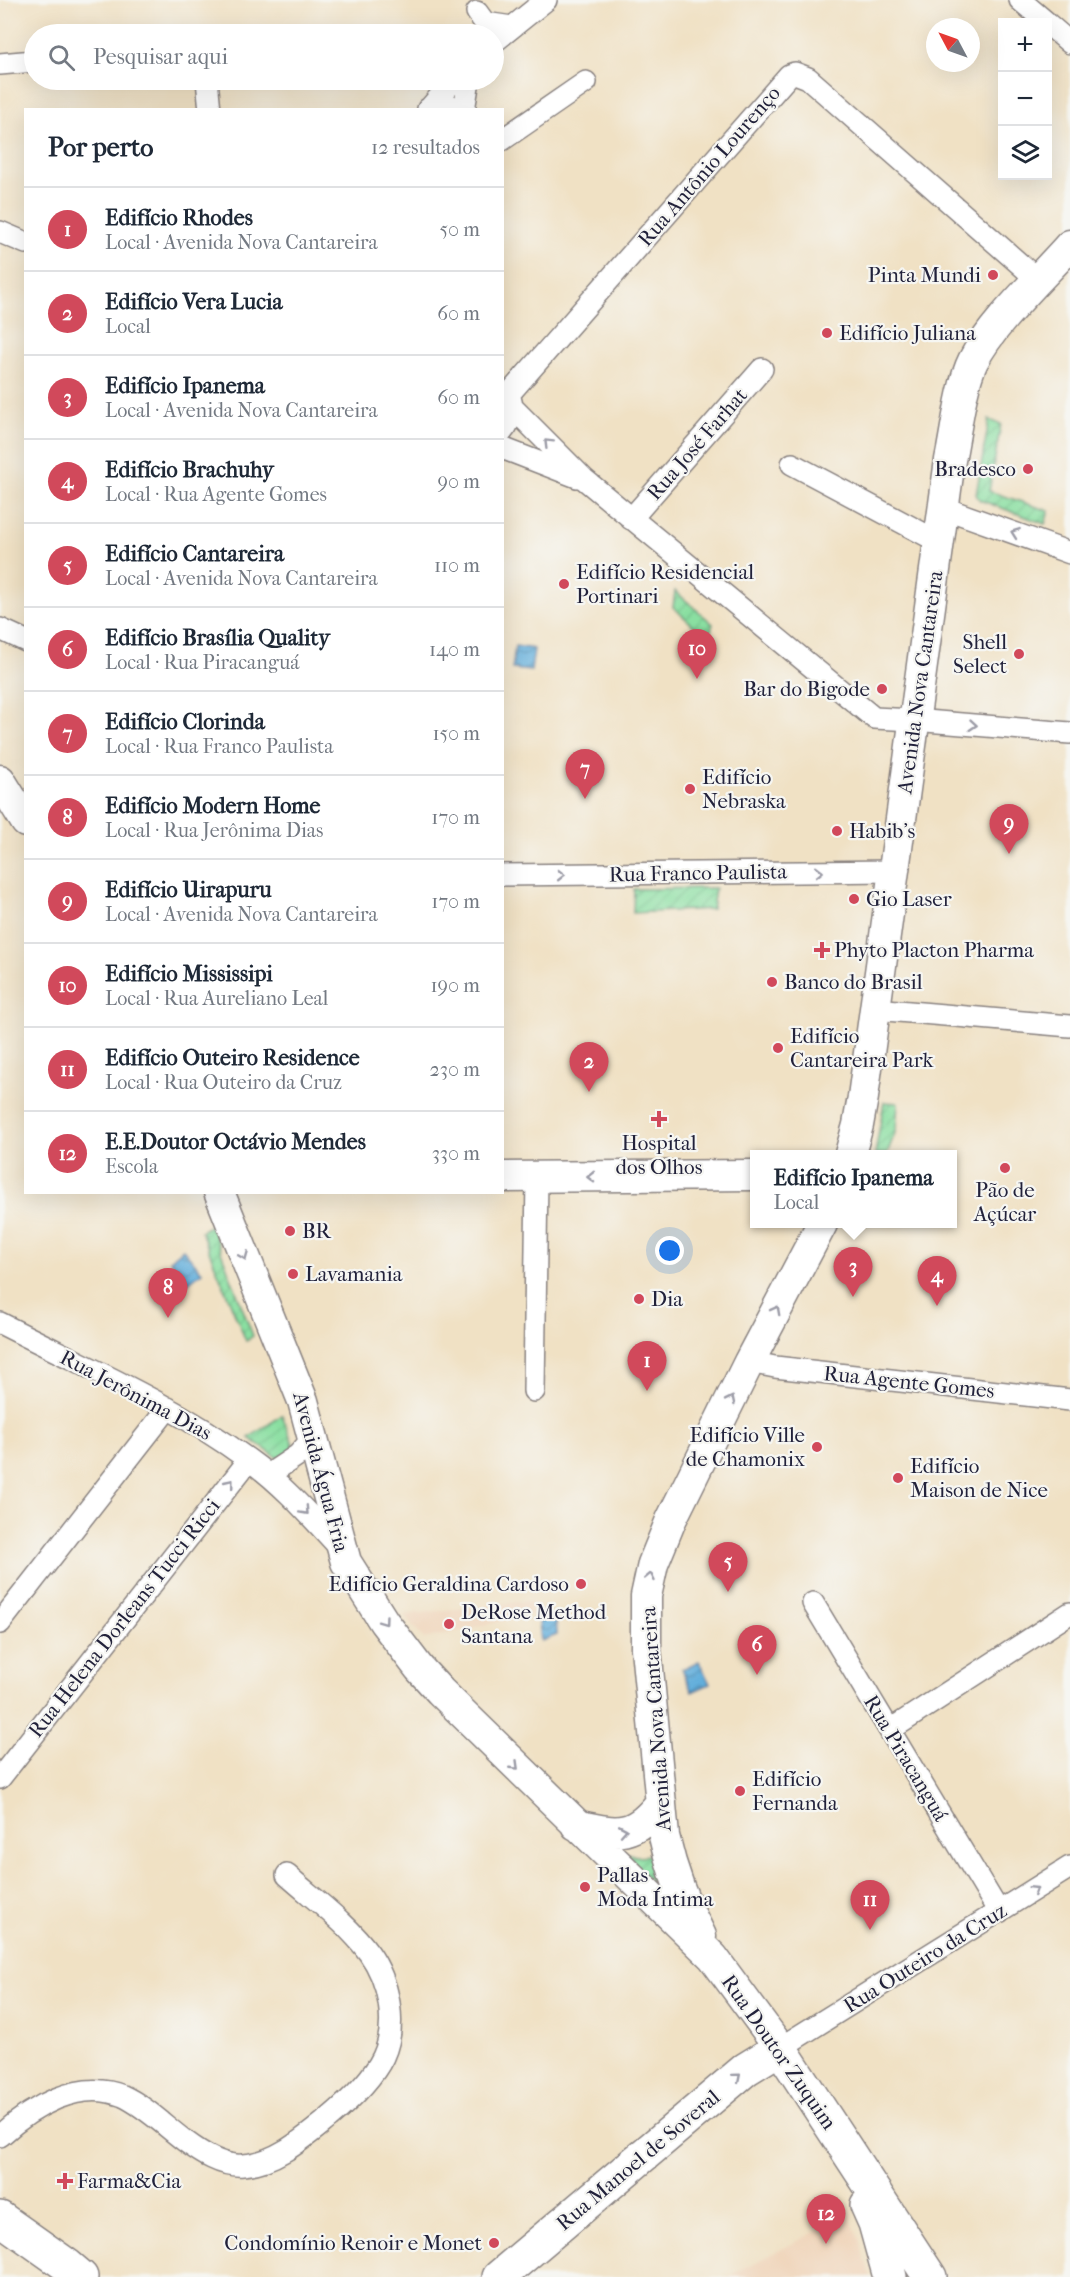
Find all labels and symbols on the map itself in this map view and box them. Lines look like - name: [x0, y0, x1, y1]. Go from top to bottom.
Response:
- north arrow: [926, 18, 980, 72]
- street label: Rua Antônio Lourenço: [633, 81, 785, 251]
- place label: Pinta Mundi: [868, 263, 981, 287]
- marker: Pinta Mundi: [986, 268, 1000, 282]
- place label: Edifício Juliana: [839, 321, 976, 345]
- marker: Edifício Juliana: [820, 326, 834, 340]
- street label: Rua José Farhat: [642, 383, 752, 505]
- one-way arrow: [544, 440, 555, 450]
- place label: Bradesco: [934, 457, 1016, 481]
- marker: Bradesco: [1021, 462, 1035, 476]
- one-way arrow: [1010, 528, 1021, 541]
- place label: Edifício Residencial Portinari: [576, 560, 754, 608]
- street label: Avenida Nova Cantareira: [892, 569, 948, 796]
- marker: Edifício Residencial Portinari: [557, 577, 571, 591]
- pin: 10: [678, 630, 716, 679]
- place label: Shell Select: [953, 630, 1008, 678]
- marker: Shell Select: [1012, 647, 1026, 661]
- place label: Bar do Bigode: [743, 677, 870, 701]
- marker: Bar do Bigode: [875, 682, 889, 696]
- one-way arrow: [968, 718, 977, 731]
- pin: 7: [566, 750, 604, 799]
- place label: Edifício Nebraska: [702, 765, 786, 813]
- marker: Edifício Nebraska: [683, 782, 697, 796]
- pin: 9: [990, 804, 1028, 854]
- place label: Habib's: [849, 819, 916, 843]
- marker: Habib's: [830, 824, 844, 838]
- street label: Rua Franco Paulista: [609, 859, 788, 887]
- one-way arrow: [814, 866, 823, 878]
- one-way arrow: [556, 868, 565, 881]
- place label: Gio Laser: [866, 887, 952, 911]
- marker: Gio Laser: [847, 892, 861, 906]
- place label: Phyto Placton Pharma: [834, 938, 1034, 962]
- marker: Phyto Placton Pharma: [815, 943, 829, 957]
- place label: Banco do Brasil: [784, 970, 923, 994]
- marker: Banco do Brasil: [765, 975, 779, 989]
- place label: Edifício Cantareira Park: [790, 1024, 934, 1072]
- marker: Edifício Cantareira Park: [771, 1041, 785, 1055]
- pin: 2: [570, 1042, 608, 1092]
- marker: Hospital dos Olhos: [650, 1110, 668, 1128]
- place label: Hospital dos Olhos: [616, 1131, 703, 1179]
- marker: Pão de Açúcar: [998, 1161, 1012, 1175]
- one-way arrow: [586, 1170, 595, 1183]
- place label: Pão de Açúcar: [973, 1178, 1036, 1226]
- place label: BR: [302, 1219, 332, 1243]
- marker: BR: [283, 1224, 297, 1238]
- your location: [655, 1236, 684, 1265]
- pin: 3: [834, 1248, 872, 1297]
- one-way arrow: [237, 1250, 249, 1261]
- pin: 4: [918, 1256, 956, 1306]
- place label: Lavamania: [305, 1262, 403, 1286]
- marker: Lavamania: [286, 1267, 300, 1281]
- pin: 8: [148, 1268, 188, 1318]
- place label: Dia: [651, 1287, 683, 1311]
- marker: Dia: [632, 1292, 646, 1306]
- one-way arrow: [769, 1306, 780, 1317]
- pin: 1: [628, 1342, 666, 1391]
- street label: Rua Jerônima Dias: [56, 1345, 216, 1445]
- street label: Rua Agente Gomes: [822, 1361, 996, 1403]
- street label: Avenida Água Fria: [288, 1388, 354, 1555]
- one-way arrow: [723, 1395, 735, 1406]
- place label: Edifício Ville de Chamonix: [686, 1423, 805, 1471]
- marker: Edifício Ville de Chamonix: [810, 1440, 824, 1454]
- place label: Edifício Maison de Nice: [910, 1454, 1048, 1502]
- marker: Edifício Maison de Nice: [891, 1471, 905, 1485]
- one-way arrow: [222, 1479, 233, 1490]
- street label: Rua Helena Dorleans Tucci Ricci: [23, 1494, 225, 1742]
- one-way arrow: [298, 1504, 309, 1515]
- pin: 5: [708, 1542, 748, 1592]
- place label: Edifício Geraldina Cardoso: [328, 1572, 569, 1596]
- one-way arrow: [643, 1572, 656, 1582]
- marker: Edifício Geraldina Cardoso: [574, 1577, 588, 1591]
- place label: DeRose Method Santana: [461, 1600, 607, 1648]
- street label: Avenida Nova Cantareira: [636, 1606, 676, 1833]
- one-way arrow: [377, 1615, 388, 1626]
- marker: DeRose Method Santana: [442, 1617, 456, 1631]
- pin: 6: [738, 1626, 777, 1675]
- street label: Rua Piracanguá: [859, 1691, 953, 1826]
- one-way arrow: [507, 1758, 518, 1769]
- place label: Edifício Fernanda: [752, 1767, 838, 1815]
- marker: Edifício Fernanda: [733, 1784, 747, 1798]
- one-way arrow: [618, 1824, 628, 1837]
- place label: Pallas Moda Íntima: [597, 1863, 714, 1911]
- marker: Pallas Moda Íntima: [578, 1880, 592, 1894]
- pin: 11: [850, 1880, 890, 1930]
- one-way arrow: [1028, 1885, 1038, 1897]
- street label: Rua Outeiro da Cruz: [839, 1898, 1011, 2018]
- street label: Rua Doutor Zuquim: [717, 1970, 842, 2134]
- one-way arrow: [730, 2073, 741, 2084]
- street label: Rua Manoel de Soveral: [552, 2085, 725, 2235]
- place label: Farma&Cia: [77, 2169, 181, 2193]
- marker: Farma&Cia: [58, 2174, 72, 2188]
- pin: 12: [806, 2194, 846, 2244]
- place label: Condomínio Renoir e Monet: [224, 2231, 483, 2255]
- marker: Condomínio Renoir e Monet: [487, 2236, 501, 2250]

